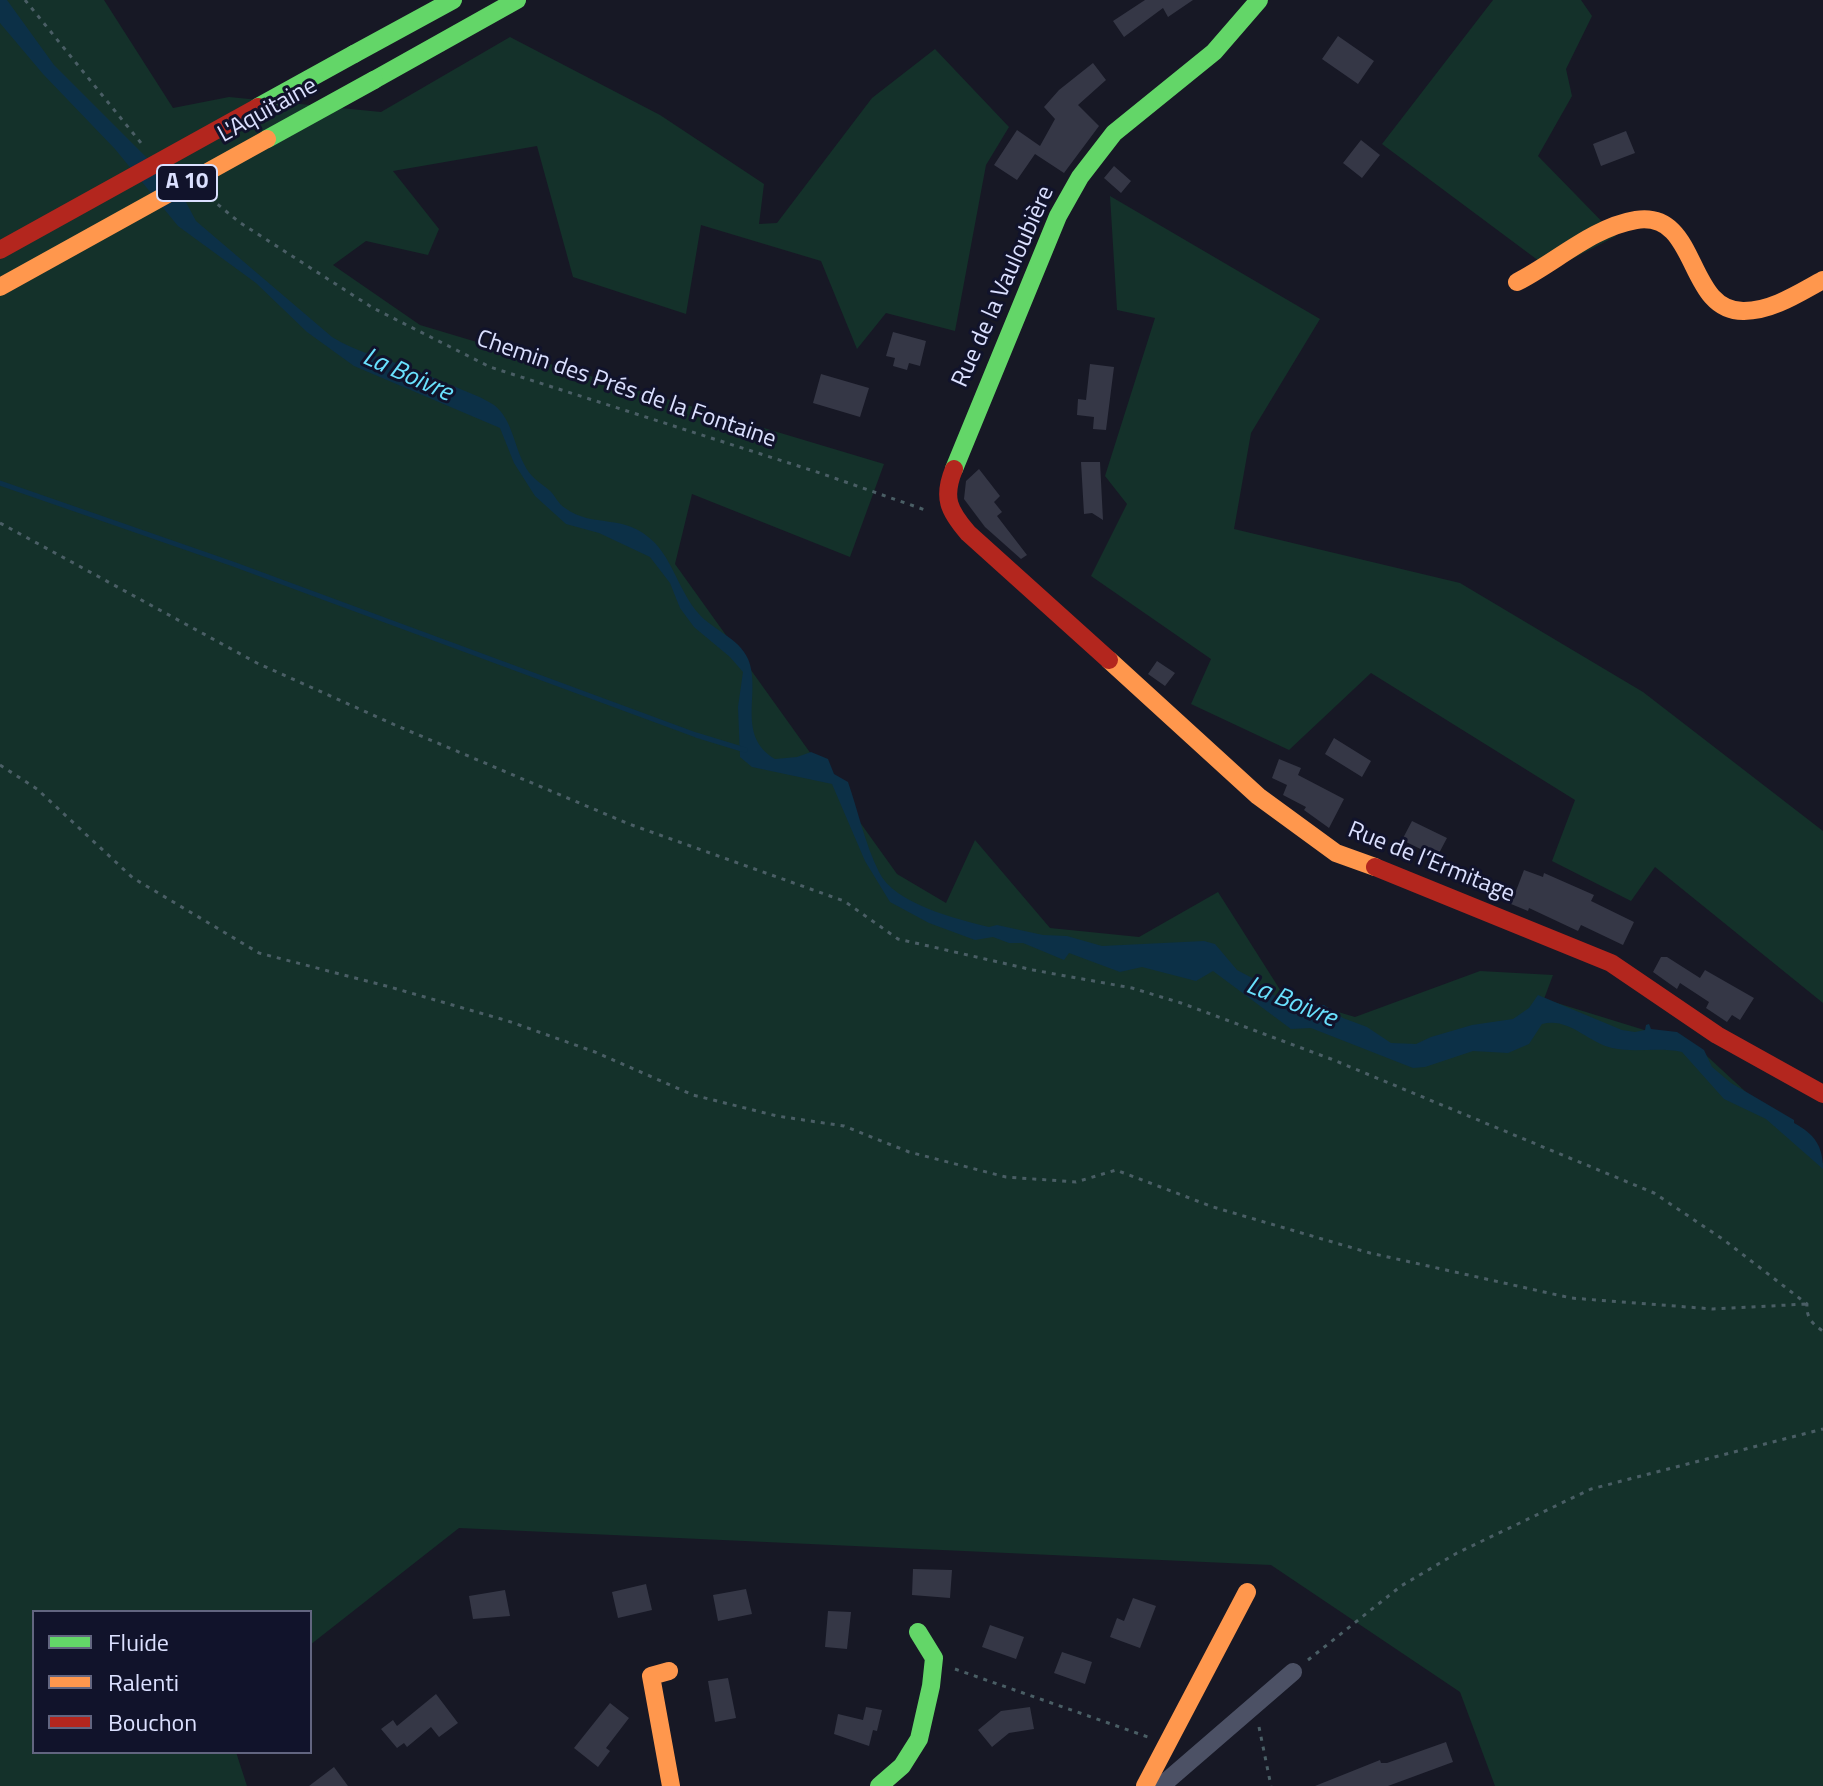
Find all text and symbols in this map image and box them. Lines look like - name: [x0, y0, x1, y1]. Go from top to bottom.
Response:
- street label: L'Aquitaine: [213, 72, 323, 150]
- road number: A 10: [157, 165, 217, 201]
- street label: Rue de la Vauloubière: [947, 182, 1061, 392]
- street label: Chemin des Prés de la Fontaine: [472, 325, 780, 455]
- water label: La Boivre: [357, 343, 457, 409]
- street label: Rue de l’Ermitage: [1343, 816, 1519, 910]
- water label: La Boivre: [1241, 971, 1341, 1035]
- legend: [32, 1610, 312, 1754]
- text: Fluide: [108, 1624, 169, 1660]
- text: Ralenti: [108, 1664, 179, 1700]
- text: Bouchon: [108, 1704, 197, 1740]

